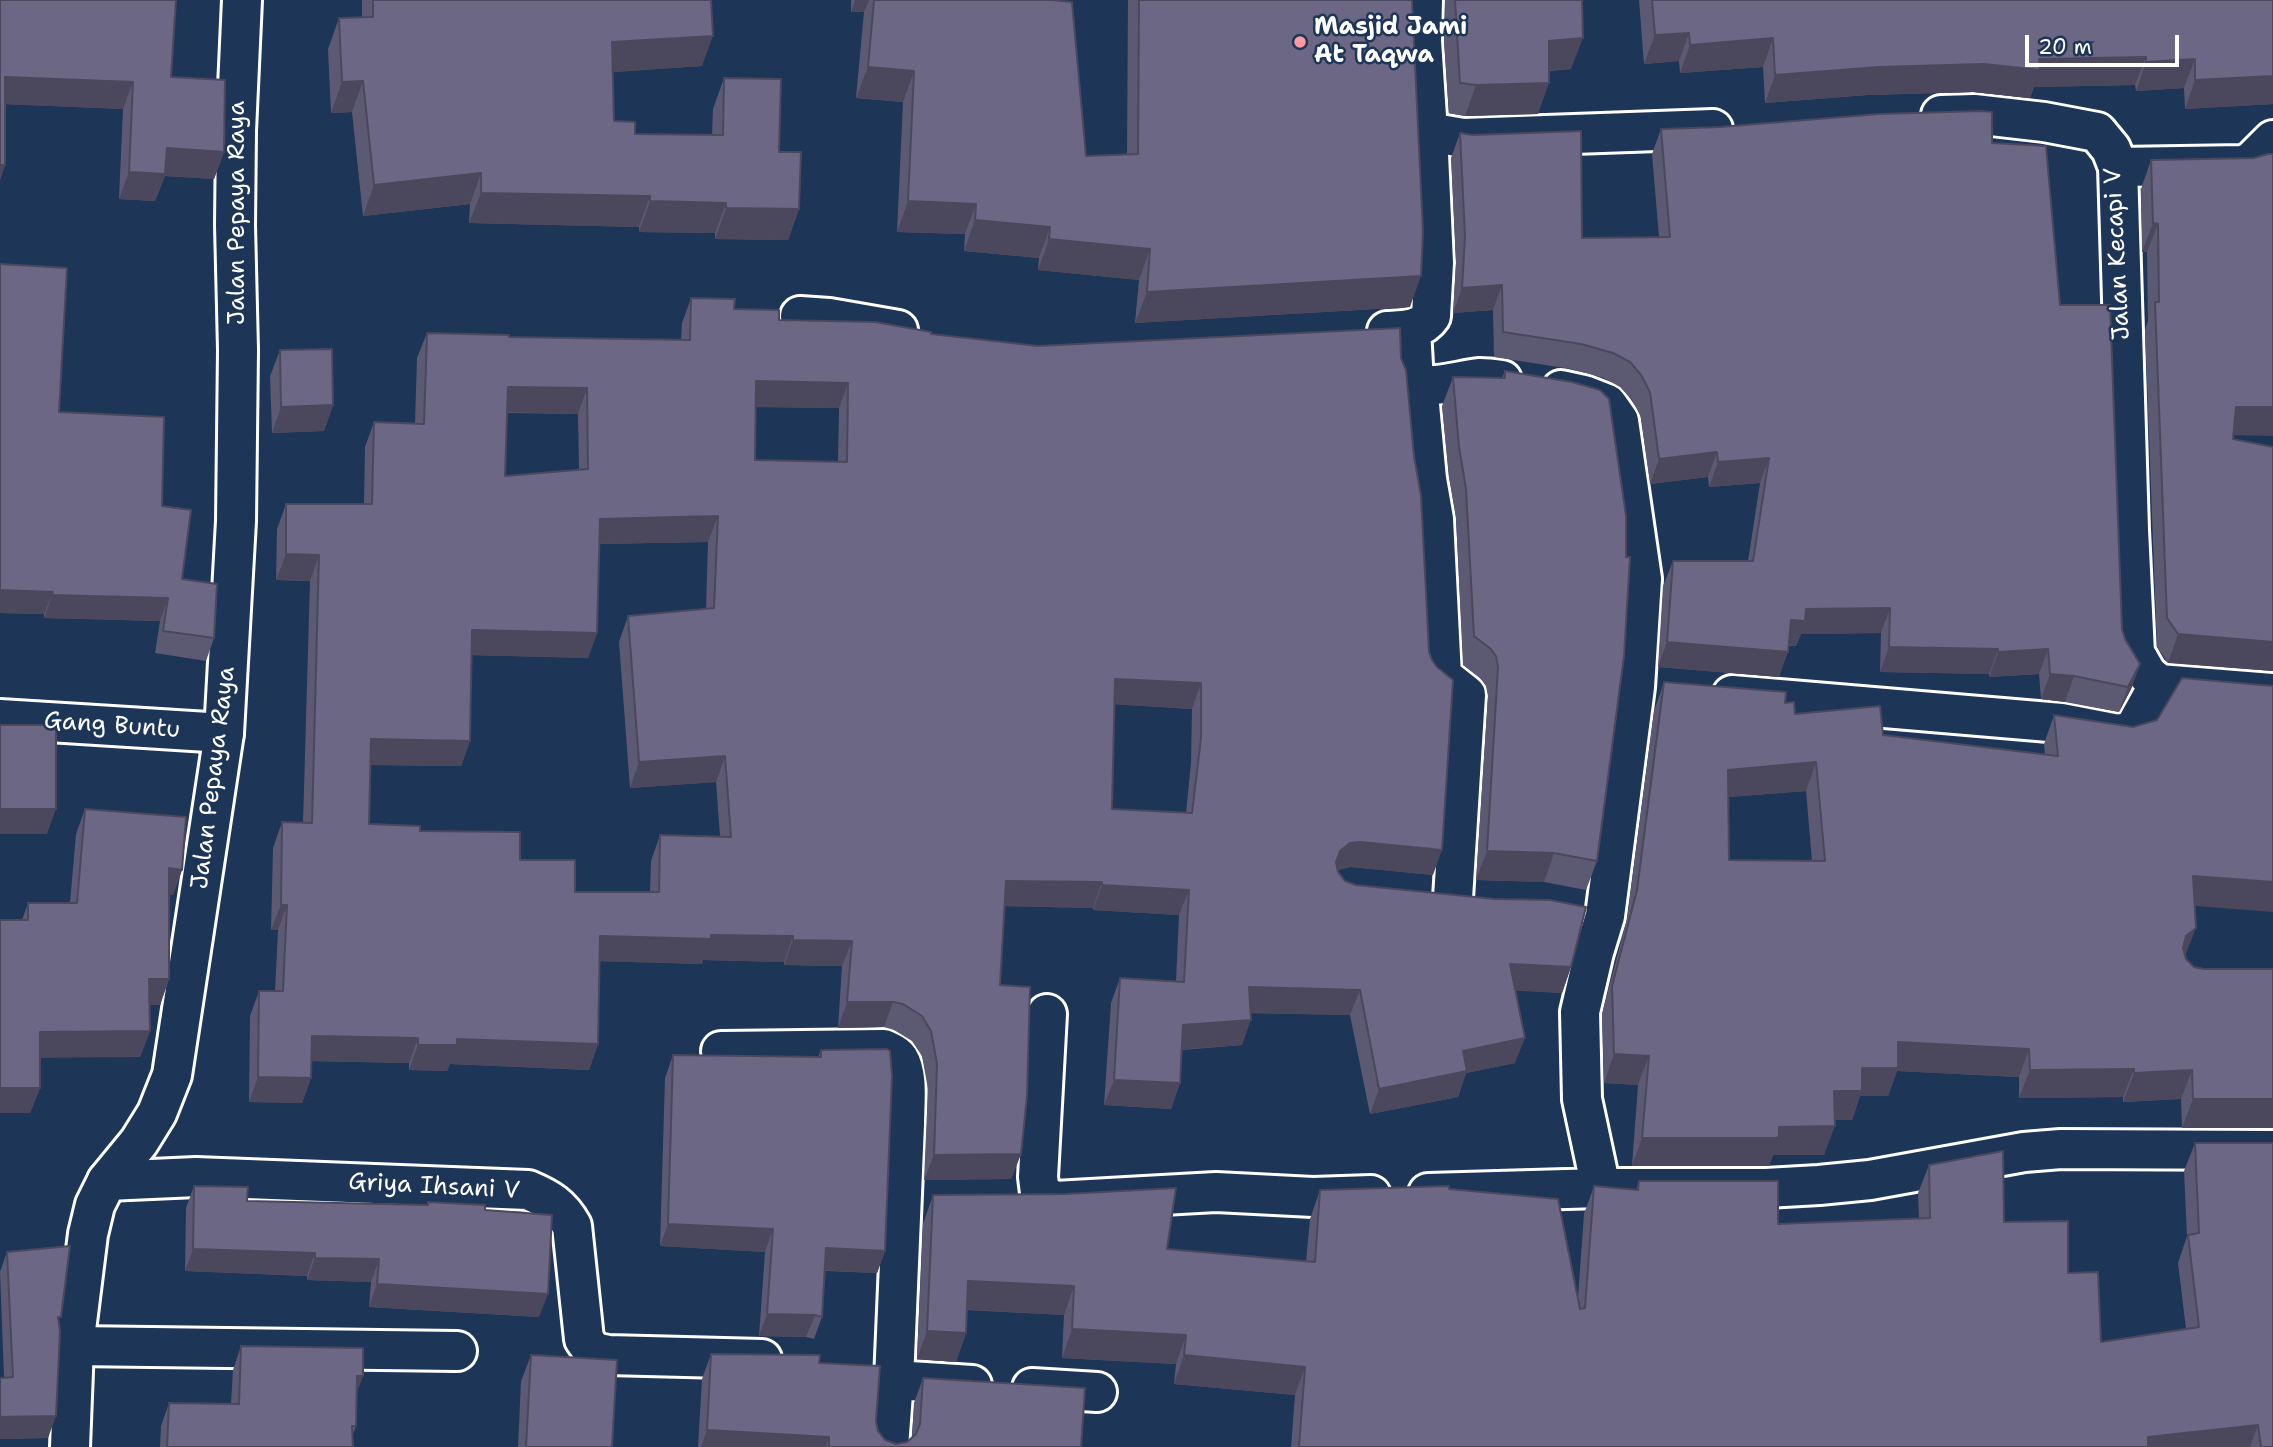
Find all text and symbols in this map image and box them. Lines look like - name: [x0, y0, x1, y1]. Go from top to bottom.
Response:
- place label: Masjid Jami At Taqwa: [1314, 14, 1467, 70]
- scale bar: [2028, 21, 2182, 65]
- text: 20 m: [2038, 33, 2092, 61]
- marker: Masjid Jami At Taqwa: [1292, 34, 1308, 50]
- street label: Jalan Pepaya Raya: [224, 101, 252, 325]
- street label: Jalan Kecapi V: [2099, 167, 2137, 341]
- street label: Jalan Pepaya Raya: [186, 665, 242, 891]
- street label: Gang Buntu: [43, 707, 181, 745]
- street label: Griya Ihsani V: [347, 1168, 521, 1206]

